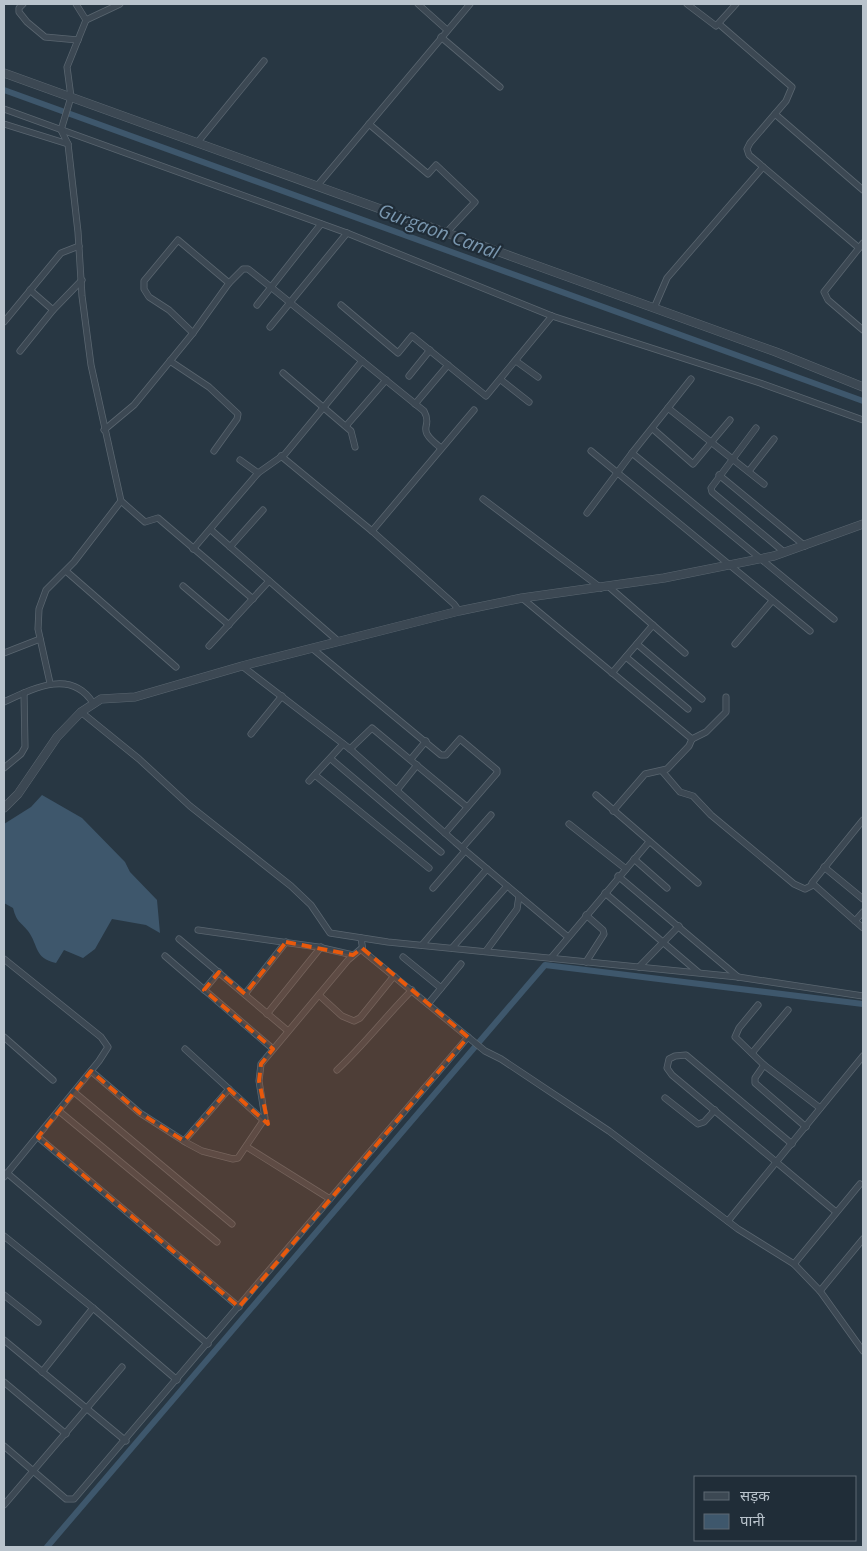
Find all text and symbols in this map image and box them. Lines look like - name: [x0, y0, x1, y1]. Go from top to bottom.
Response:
- water label: Gurgaon Canal: [375, 197, 504, 265]
- legend: [694, 1476, 857, 1541]
- text: सड़क: [740, 1485, 770, 1505]
- text: पानी: [740, 1510, 766, 1530]

